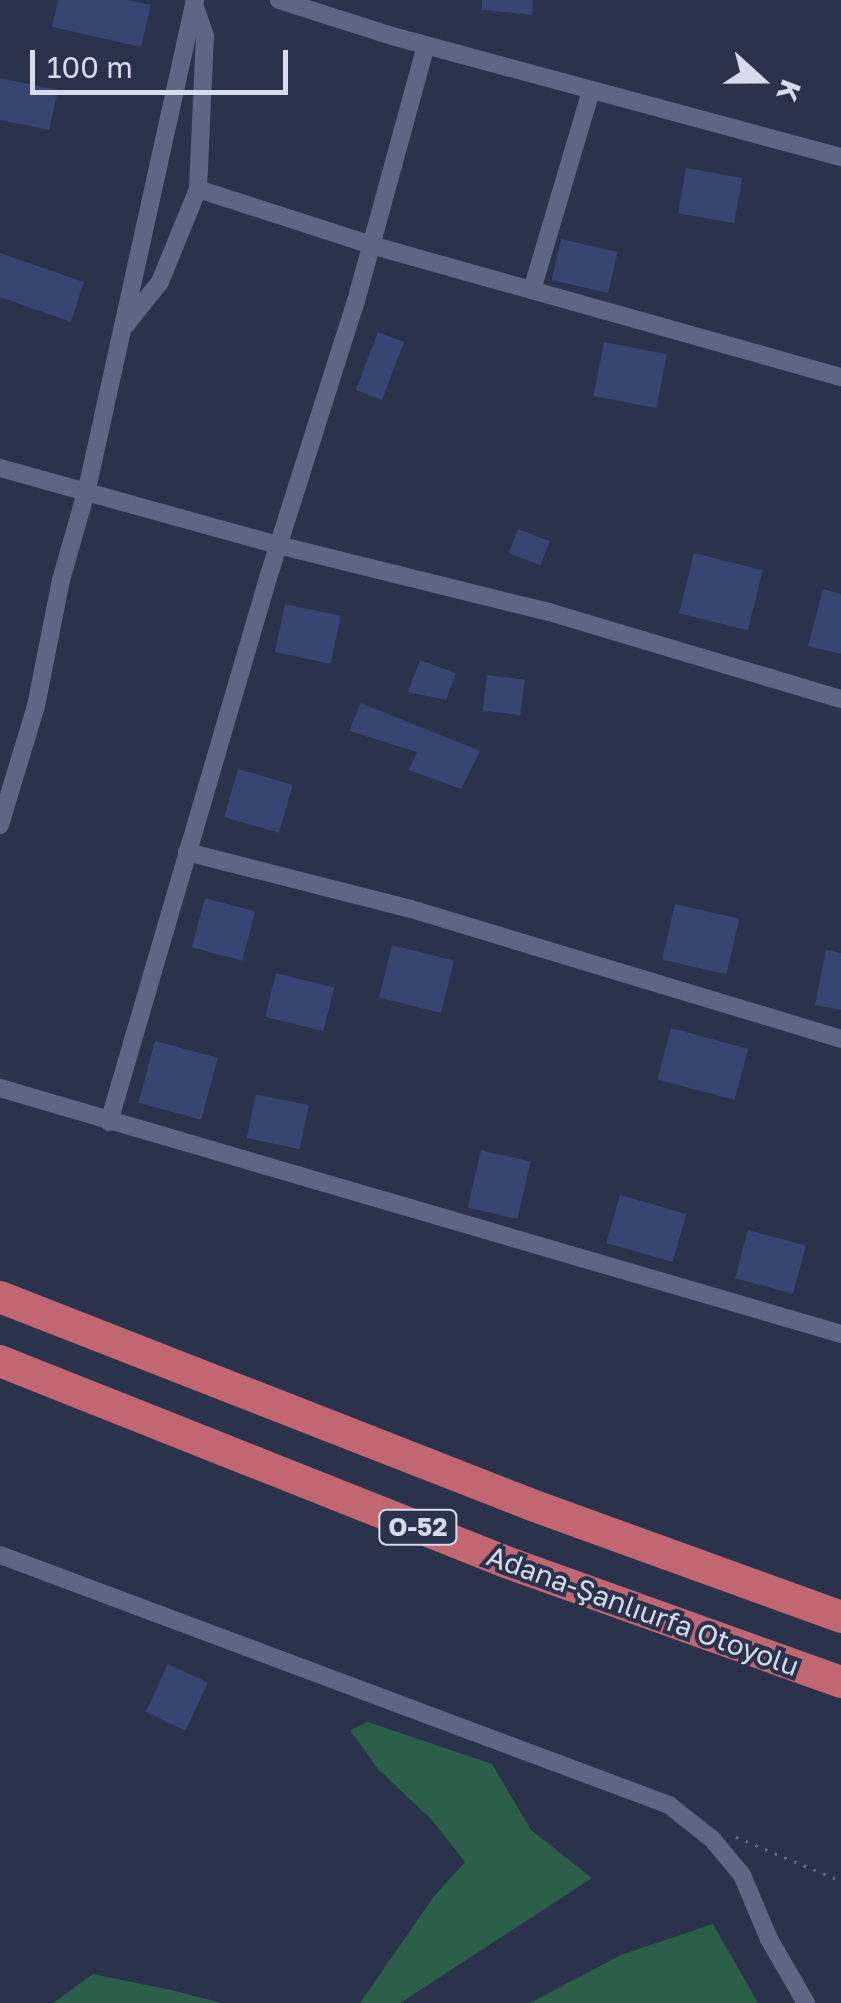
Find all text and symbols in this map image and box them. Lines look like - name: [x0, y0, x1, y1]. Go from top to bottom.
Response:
- scale bar: [35, 30, 292, 92]
- north arrow: [711, 30, 811, 130]
- text: 100 m: [47, 49, 133, 85]
- text: K: [770, 76, 809, 106]
- road number: O-52: [378, 1507, 458, 1547]
- street label: Adana-Şanlıurfa Otoyolu: [482, 1539, 804, 1683]

